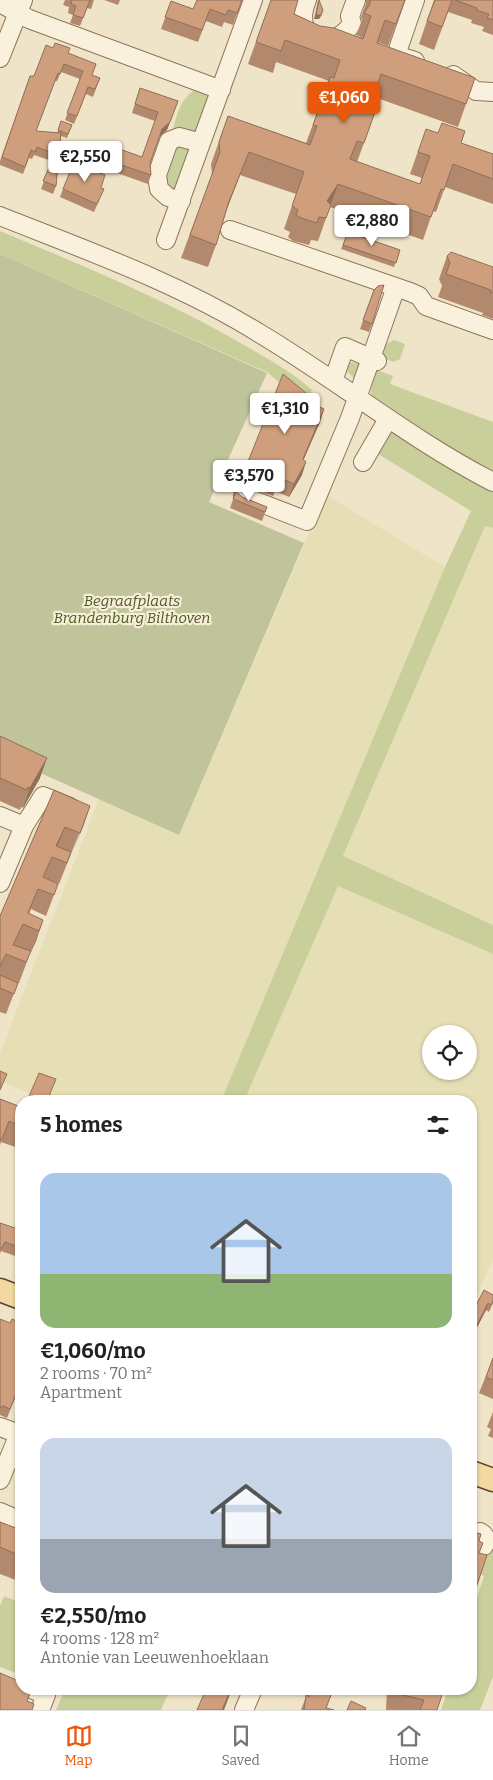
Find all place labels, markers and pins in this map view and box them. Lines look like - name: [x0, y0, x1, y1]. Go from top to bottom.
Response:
- pin: €1,060: [303, 82, 385, 124]
- pin: €2,550: [44, 140, 126, 183]
- pin: €2,880: [331, 204, 413, 247]
- pin: €1,310: [244, 392, 326, 435]
- pin: €3,570: [208, 460, 290, 502]

